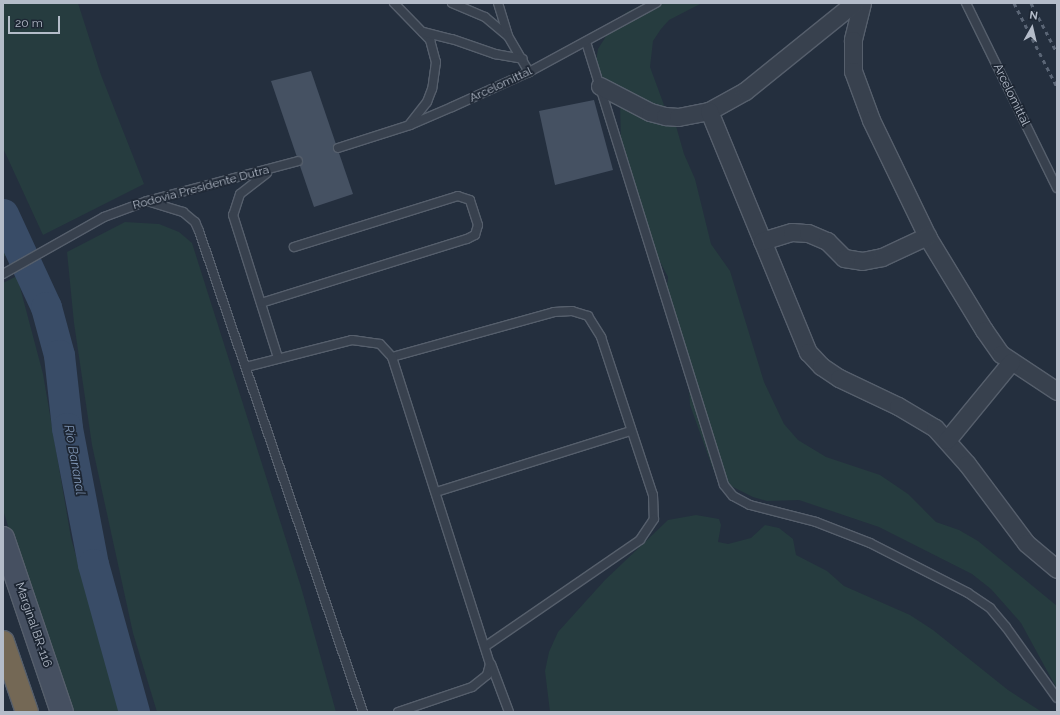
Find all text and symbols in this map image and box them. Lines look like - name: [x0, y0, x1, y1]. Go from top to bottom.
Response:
- scale bar: [10, 8, 62, 34]
- north arrow: [1012, 8, 1052, 48]
- text: N: [1029, 9, 1039, 23]
- text: 20 m: [15, 16, 43, 30]
- street label: Arcelomittal: [990, 61, 1032, 129]
- street label: Arcelomittal: [467, 64, 535, 106]
- street label: Rodovia Presidente Dutra: [131, 163, 271, 213]
- water label: Rio Bananal: [60, 424, 88, 496]
- street label: Marginal BR-116: [12, 580, 54, 670]

